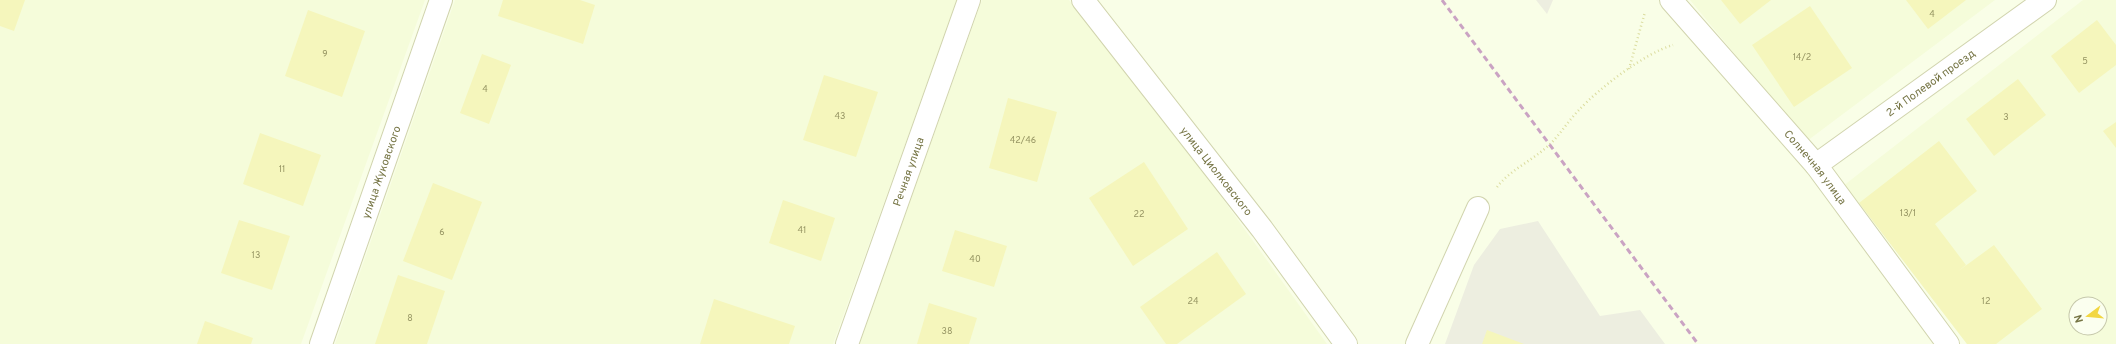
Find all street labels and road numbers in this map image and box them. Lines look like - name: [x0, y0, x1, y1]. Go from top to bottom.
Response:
- street label: 2-й Полевой проезд: [1884, 47, 1978, 120]
- street label: улица Жуковского: [359, 124, 405, 221]
- street label: улица Циолковского: [1177, 124, 1255, 219]
- street label: Солнечная улица: [1781, 128, 1849, 208]
- street label: Речная улица: [890, 135, 928, 208]

